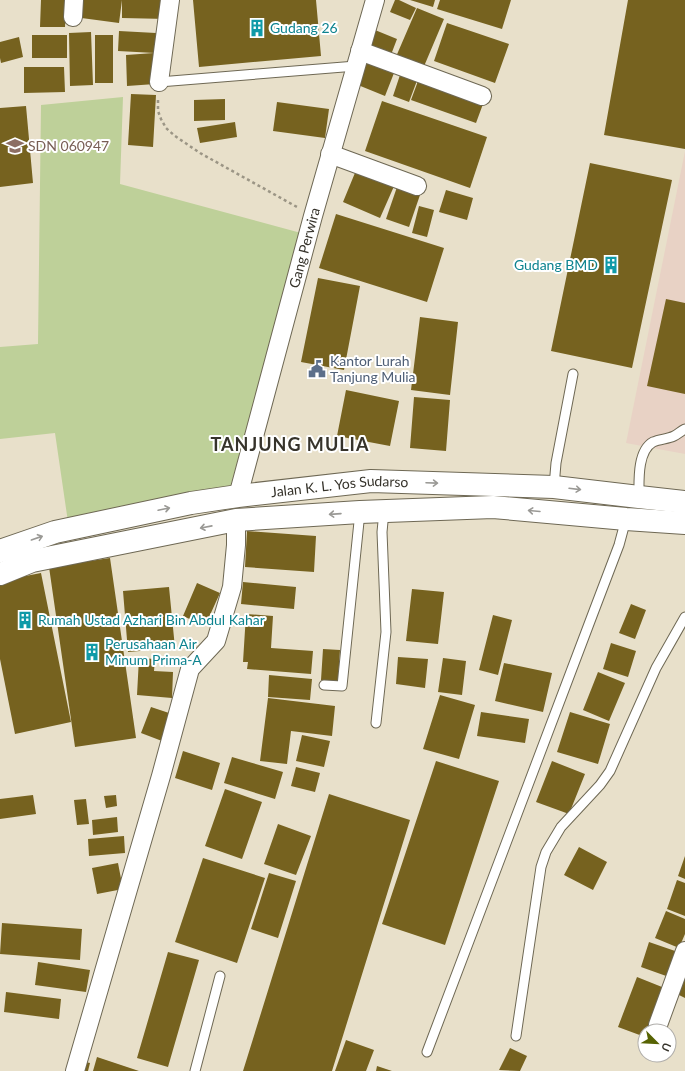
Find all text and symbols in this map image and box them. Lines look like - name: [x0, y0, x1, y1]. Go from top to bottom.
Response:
- building icon: Gudang 26: [247, 18, 267, 38]
- place label: Gudang 26: [270, 19, 338, 36]
- school or university icon: SDN 060947: [5, 136, 25, 156]
- place label: SDN 060947: [28, 137, 109, 154]
- street label: Gang Perwira: [285, 205, 323, 290]
- building icon: Gudang BMD: [601, 255, 621, 275]
- place label: Gudang BMD: [514, 256, 598, 273]
- place label: Kantor Lurah Tanjung Mulia: [330, 352, 416, 385]
- public building icon: Kantor Lurah Tanjung Mulia: [307, 359, 327, 379]
- district label: TANJUNG MULIA: [211, 433, 369, 455]
- street label: Jalan K. L. Yos Sudarso: [270, 472, 409, 500]
- one-way arrow: [425, 479, 438, 487]
- one-way arrow: [568, 486, 581, 493]
- one-way arrow: [157, 504, 170, 512]
- one-way arrow: [528, 507, 541, 514]
- one-way arrow: [329, 510, 342, 517]
- one-way arrow: [200, 523, 213, 531]
- one-way arrow: [30, 534, 43, 541]
- building icon: Rumah Ustad Azhari Bin Abdul Kahar: [15, 610, 35, 630]
- place label: Rumah Ustad Azhari Bin Abdul Kahar: [38, 611, 265, 628]
- place label: Perusahaan Air Minum Prima-A: [105, 635, 202, 668]
- building icon: Perusahaan Air Minum Prima-A: [82, 642, 102, 662]
- north arrow: [637, 1023, 677, 1063]
- text: U: [659, 1041, 674, 1054]

